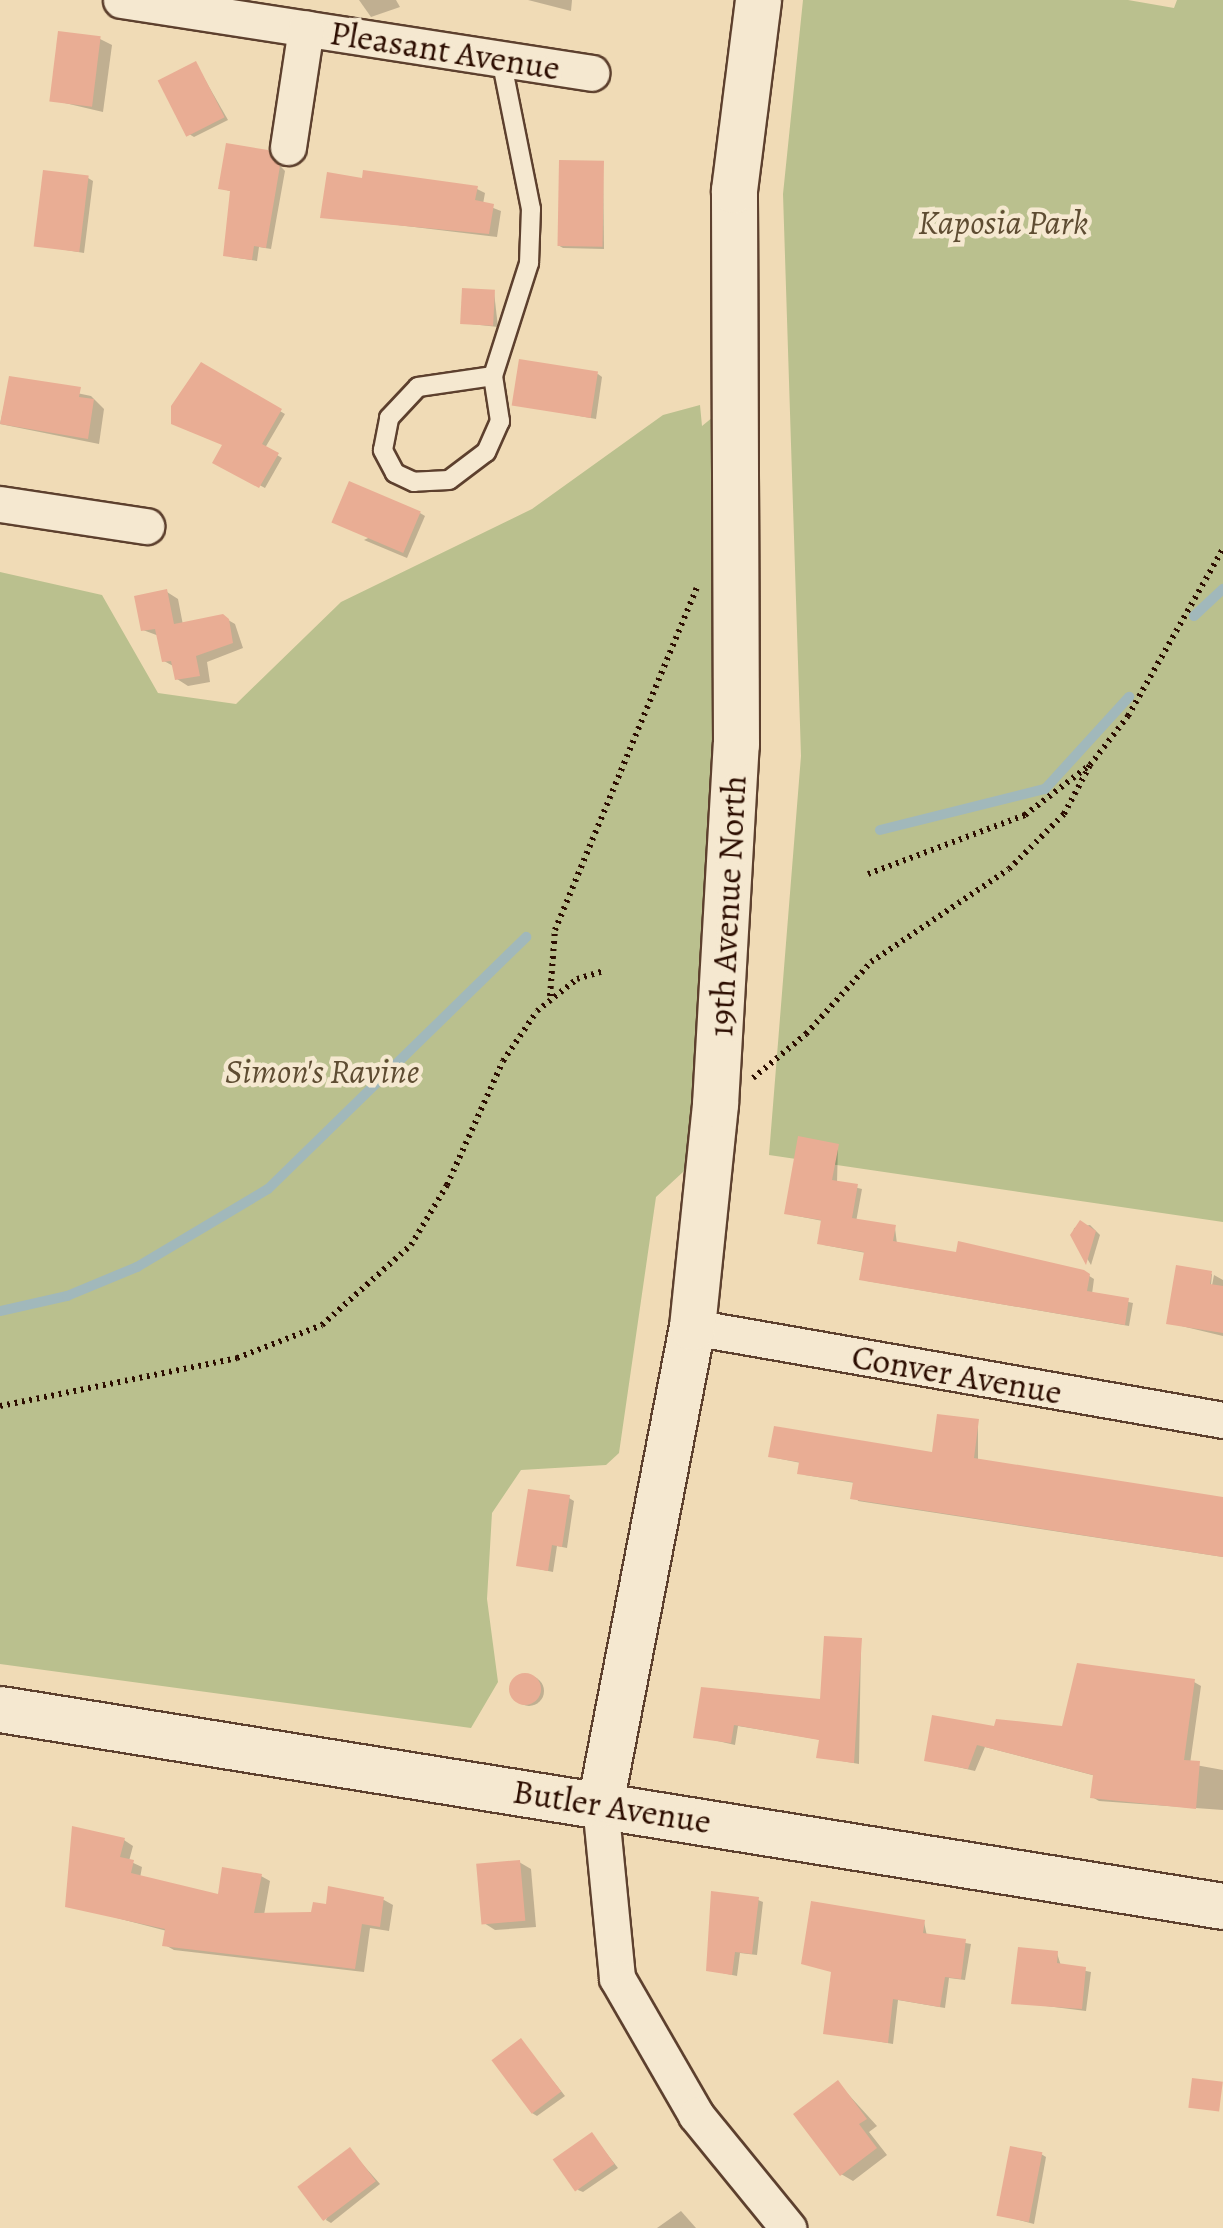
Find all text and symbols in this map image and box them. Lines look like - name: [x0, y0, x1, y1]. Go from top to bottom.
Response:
- street label: Pleasant Avenue: [327, 11, 563, 89]
- park label: Kaposia Park: [918, 201, 1088, 243]
- street label: 19th Avenue North: [699, 774, 755, 1038]
- park label: Simon's Ravine: [225, 1050, 419, 1092]
- street label: Conver Avenue: [849, 1335, 1065, 1413]
- street label: Butler Avenue: [510, 1770, 714, 1842]

